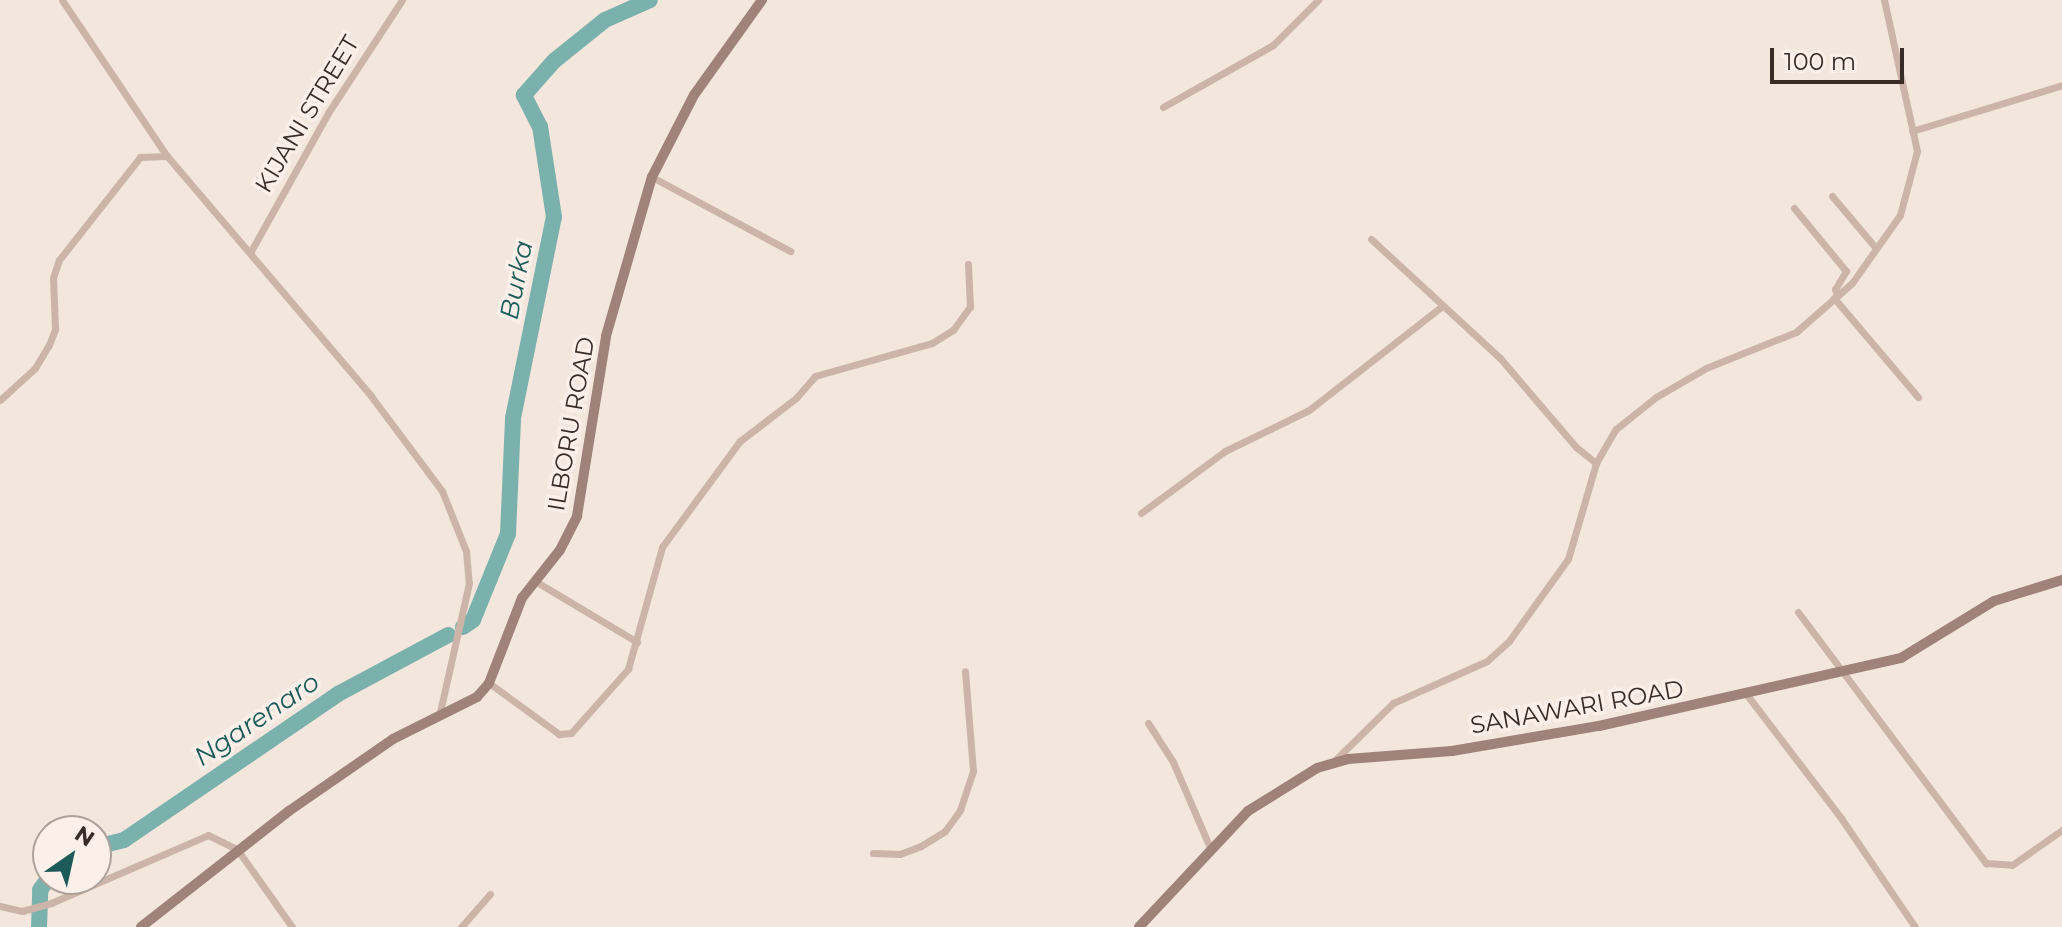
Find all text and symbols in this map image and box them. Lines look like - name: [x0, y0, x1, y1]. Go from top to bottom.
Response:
- street label: KIJANI STREET: [249, 30, 365, 198]
- scale bar: [1774, 32, 1908, 82]
- text: 100 m: [1784, 47, 1856, 76]
- water label: Burka: [494, 238, 540, 322]
- street label: ILBORU ROAD: [541, 335, 601, 513]
- water label: Ngarenaro: [189, 667, 325, 773]
- street label: SANAWARI ROAD: [1468, 674, 1686, 740]
- north arrow: [32, 815, 112, 895]
- text: N: [70, 820, 100, 853]

